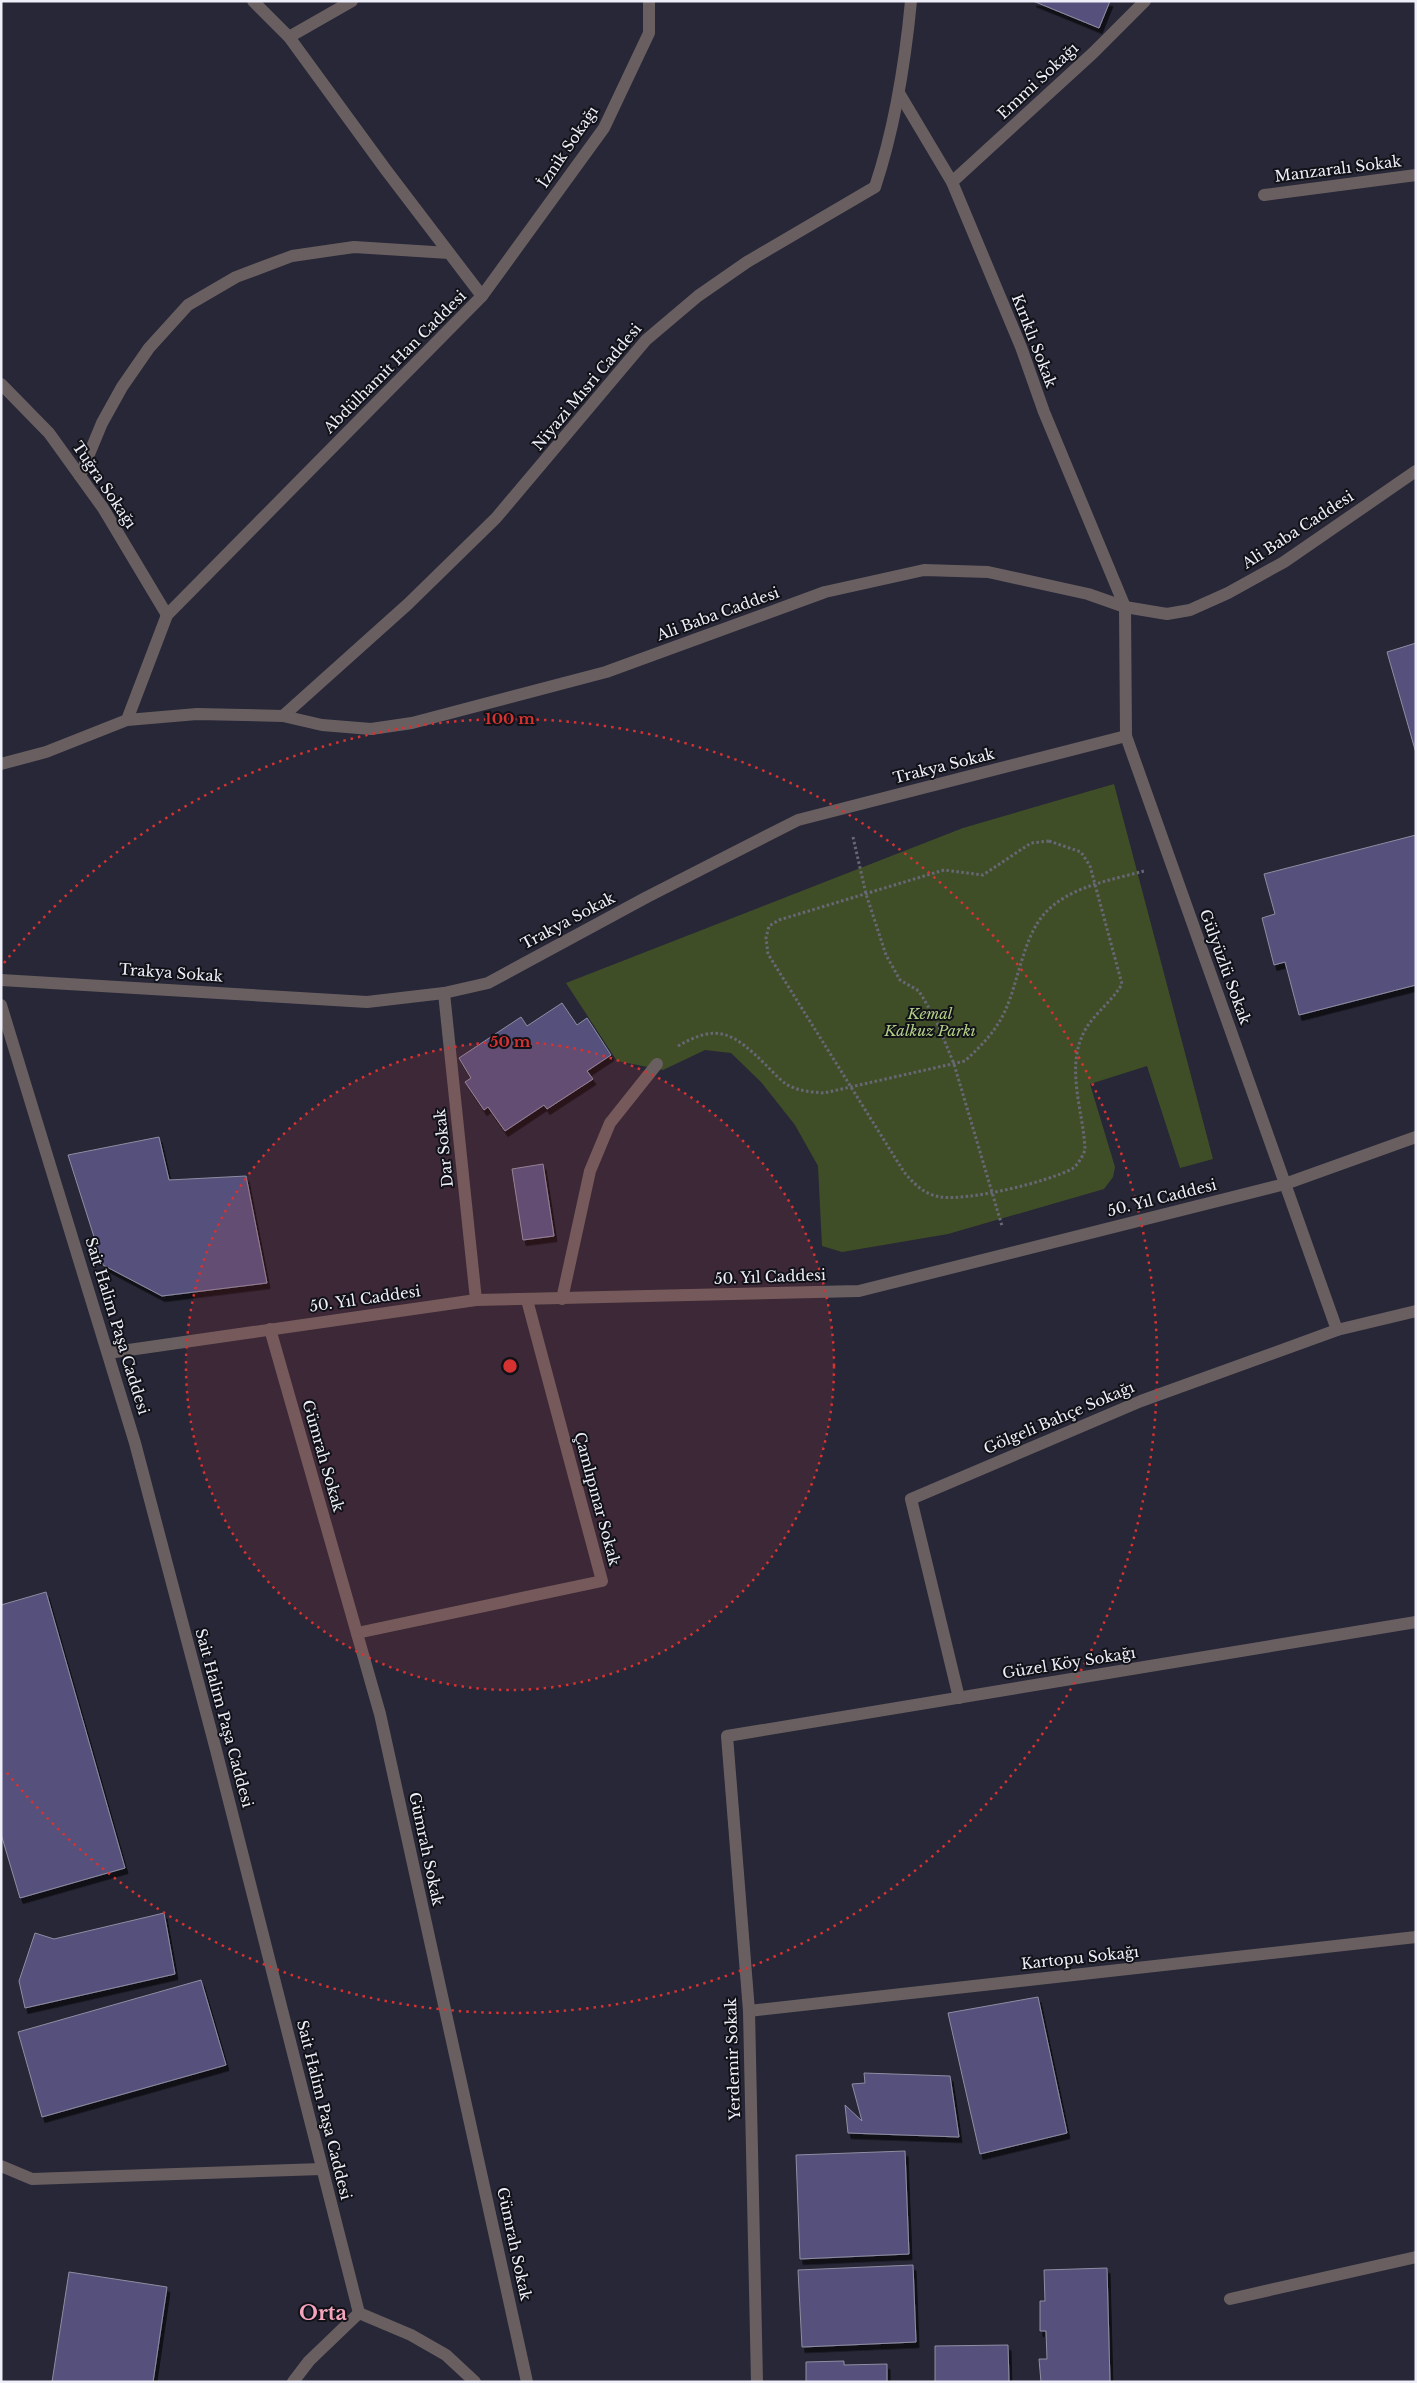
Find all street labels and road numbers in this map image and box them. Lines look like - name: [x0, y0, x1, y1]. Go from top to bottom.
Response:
- street label: Emmi Sokağı: [993, 38, 1082, 123]
- street label: İznik Sokağı: [533, 102, 602, 191]
- street label: Manzaralı Sokak: [1273, 151, 1403, 186]
- street label: Abdülhamit Han Caddesi: [319, 286, 470, 438]
- street label: Kırıklı Sokak: [1008, 291, 1061, 391]
- street label: Niyazi Mısri Caddesi: [528, 319, 645, 454]
- street label: Tuğra Sokağı: [68, 438, 141, 532]
- street label: Ali Baba Caddesi: [1238, 486, 1357, 573]
- street label: Ali Baba Caddesi: [653, 583, 782, 645]
- street label: Trakya Sokak: [891, 744, 997, 787]
- street label: Trakya Sokak: [517, 887, 619, 953]
- street label: Gülyüzlü Sokak: [1196, 907, 1255, 1028]
- street label: Trakya Sokak: [119, 959, 224, 986]
- street label: Dar Sokak: [430, 1107, 457, 1188]
- street label: 50. Yıl Caddesi: [1105, 1175, 1219, 1220]
- street label: Sait Halim Paşa Caddesi: [81, 1235, 154, 1417]
- street label: 50. Yıl Caddesi: [714, 1265, 826, 1288]
- street label: 50. Yıl Caddesi: [308, 1281, 422, 1316]
- street label: Gölgeli Bahçe Sokağı: [981, 1377, 1137, 1458]
- street label: Gümrah Sokak: [298, 1398, 349, 1515]
- street label: Çamlıpınar Sokak: [570, 1430, 625, 1569]
- street label: Sait Halim Paşa Caddesi: [191, 1626, 258, 1809]
- street label: Güzel Köy Sokağı: [1001, 1643, 1137, 1682]
- street label: Gümrah Sokak: [405, 1790, 448, 1908]
- street label: Kartopu Sokağı: [1020, 1942, 1140, 1973]
- street label: Yerdemir Sokak: [721, 1997, 744, 2122]
- street label: Sait Halim Paşa Caddesi: [293, 2018, 356, 2202]
- street label: Gümrah Sokak: [493, 2185, 536, 2303]

